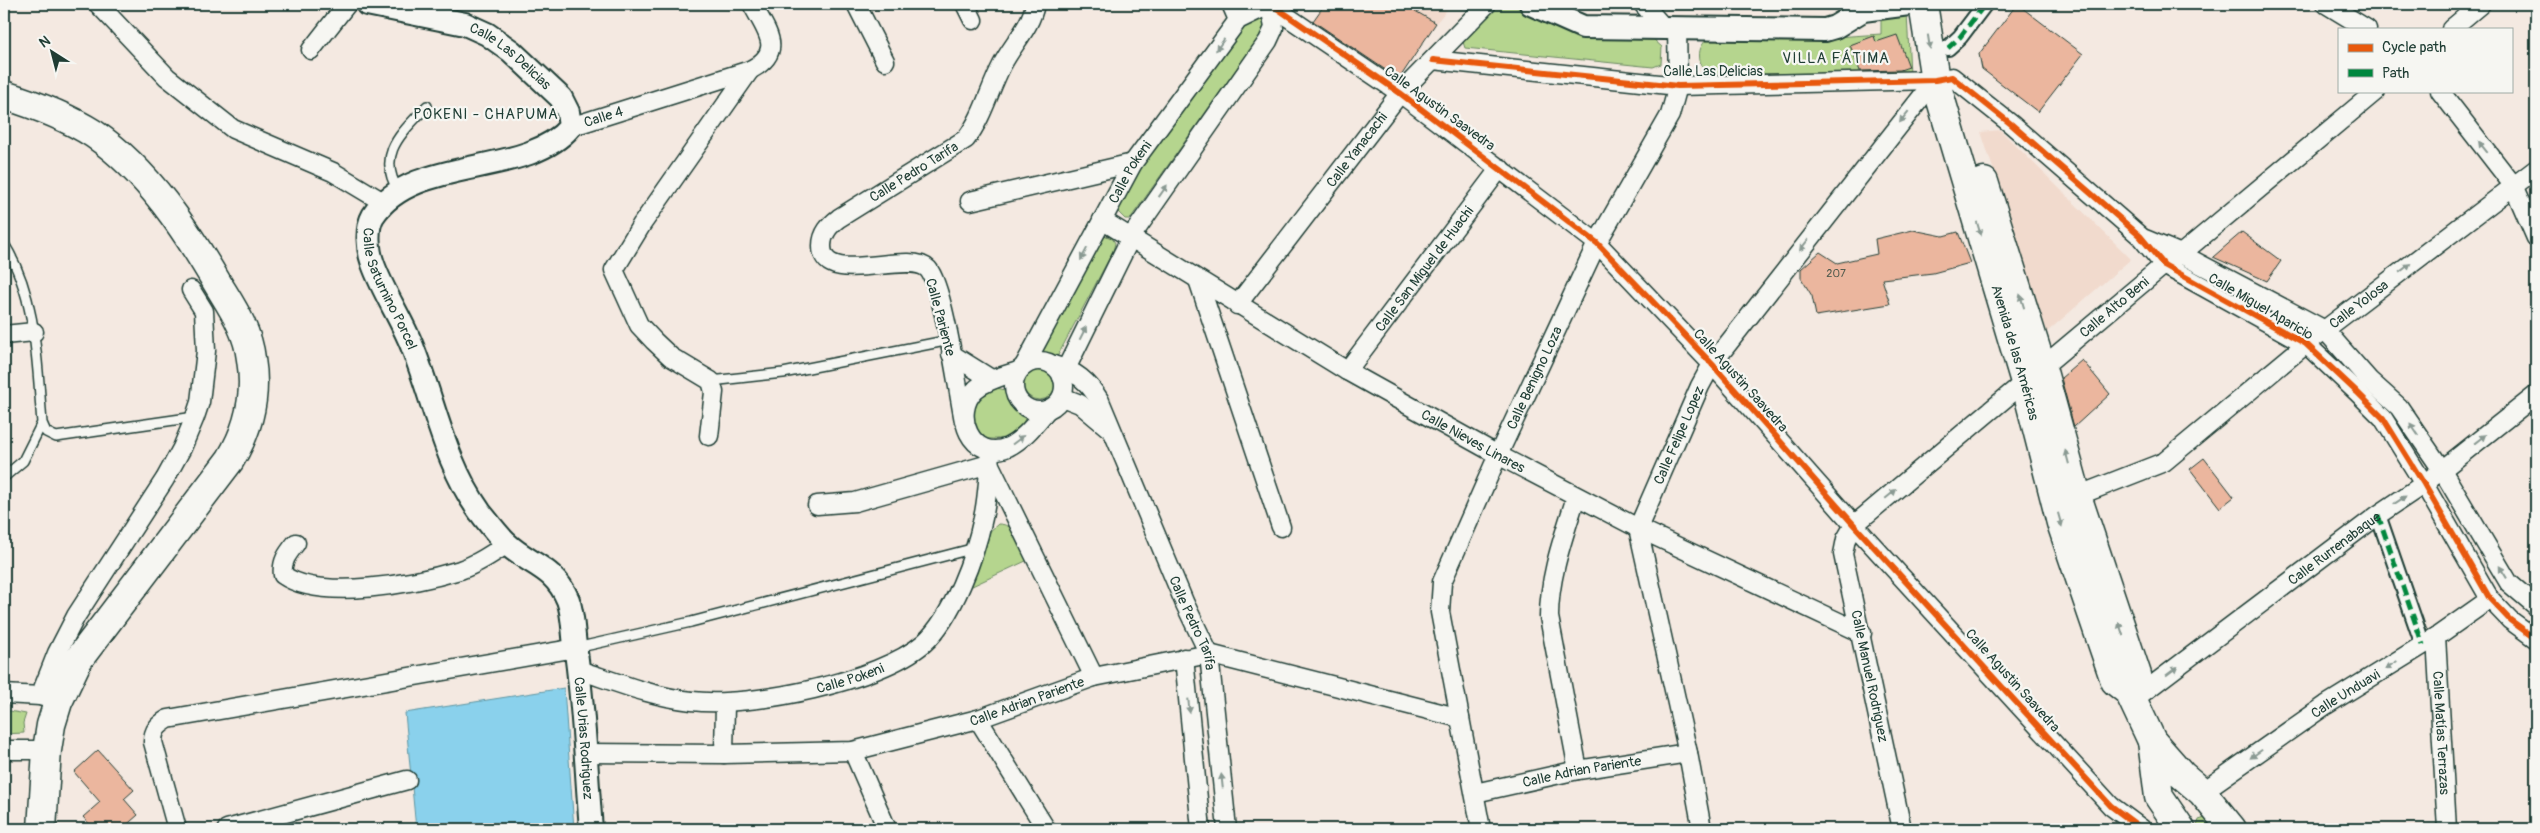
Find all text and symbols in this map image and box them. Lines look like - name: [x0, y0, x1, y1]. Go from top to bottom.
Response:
- street label: Calle Las Delicias: [467, 19, 555, 94]
- north arrow: [28, 28, 78, 78]
- legend: [2338, 28, 2512, 92]
- text: N: [36, 32, 53, 52]
- one-way arrow: [1925, 34, 1933, 50]
- one-way arrow: [1215, 38, 1225, 52]
- text: Cycle path: [2382, 38, 2446, 57]
- district label: VILLA FÁTIMA: [1782, 49, 1890, 68]
- street label: Calle Agustin Saavedra: [1381, 62, 1498, 154]
- street label: Calle Las Delicias: [1663, 63, 1763, 80]
- text: Path: [2382, 64, 2409, 83]
- street label: Calle 4: [582, 103, 625, 131]
- district label: POKENI - CHAPUMA: [413, 105, 559, 124]
- street label: Calle Yanacachi: [1323, 109, 1391, 191]
- one-way arrow: [1898, 110, 1909, 123]
- street label: Calle Pokeni: [1105, 137, 1156, 206]
- street label: Calle Pedro Tarifa: [866, 138, 961, 206]
- one-way arrow: [2478, 140, 2488, 154]
- one-way arrow: [1158, 185, 1168, 198]
- street label: Calle San Miguel de Huachi: [1372, 203, 1478, 335]
- one-way arrow: [1975, 222, 1983, 237]
- street label: Calle Saturnino Porcel: [359, 227, 420, 352]
- one-way arrow: [1799, 239, 1809, 252]
- one-way arrow: [1080, 247, 1088, 261]
- one-way arrow: [2398, 263, 2411, 274]
- house number: 207: [1826, 267, 1846, 280]
- street label: Calle Miguel Aparicio: [2205, 269, 2317, 344]
- street label: Calle Alto Beni: [2076, 273, 2153, 341]
- street label: Calle Pariente: [922, 276, 959, 358]
- street label: Calle Yolosa: [2326, 277, 2392, 332]
- street label: Avenida de las Américas: [1987, 283, 2043, 423]
- one-way arrow: [2017, 294, 2025, 309]
- street label: Calle Benigno Loza: [1503, 324, 1566, 432]
- one-way arrow: [1079, 325, 1087, 340]
- street label: Calle Agustin Saavedra: [1690, 325, 1791, 435]
- street label: Calle Felipe Lopez: [1650, 384, 1708, 487]
- street label: Calle Nieves Linares: [1418, 406, 1528, 477]
- one-way arrow: [2409, 423, 2419, 436]
- one-way arrow: [2473, 434, 2486, 445]
- one-way arrow: [1011, 435, 1025, 445]
- one-way arrow: [2062, 450, 2070, 465]
- one-way arrow: [1885, 488, 1898, 499]
- one-way arrow: [2393, 496, 2407, 505]
- street label: Calle Rurrenabaque: [2285, 508, 2384, 589]
- one-way arrow: [2057, 513, 2065, 528]
- one-way arrow: [2498, 565, 2507, 578]
- street label: Calle Pedro Tarifa: [1165, 574, 1219, 671]
- street label: Calle Manuel Rodriguez: [1847, 609, 1892, 744]
- one-way arrow: [2117, 621, 2125, 636]
- street label: Calle Agustin Saavedra: [1962, 625, 2063, 735]
- street label: Calle Pokeni: [815, 659, 887, 697]
- one-way arrow: [2385, 660, 2398, 669]
- one-way arrow: [2165, 666, 2179, 676]
- street label: Calle Unduavi: [2308, 666, 2384, 722]
- street label: Calle Matías Terrazas: [2429, 671, 2453, 796]
- street label: Calle Adrian Pariente: [968, 673, 1087, 730]
- street label: Calle Urias Rodriguez: [570, 676, 597, 800]
- one-way arrow: [1185, 699, 1193, 715]
- one-way arrow: [2249, 749, 2263, 759]
- street label: Calle Adrian Pariente: [1521, 752, 1642, 791]
- one-way arrow: [1218, 772, 1226, 788]

